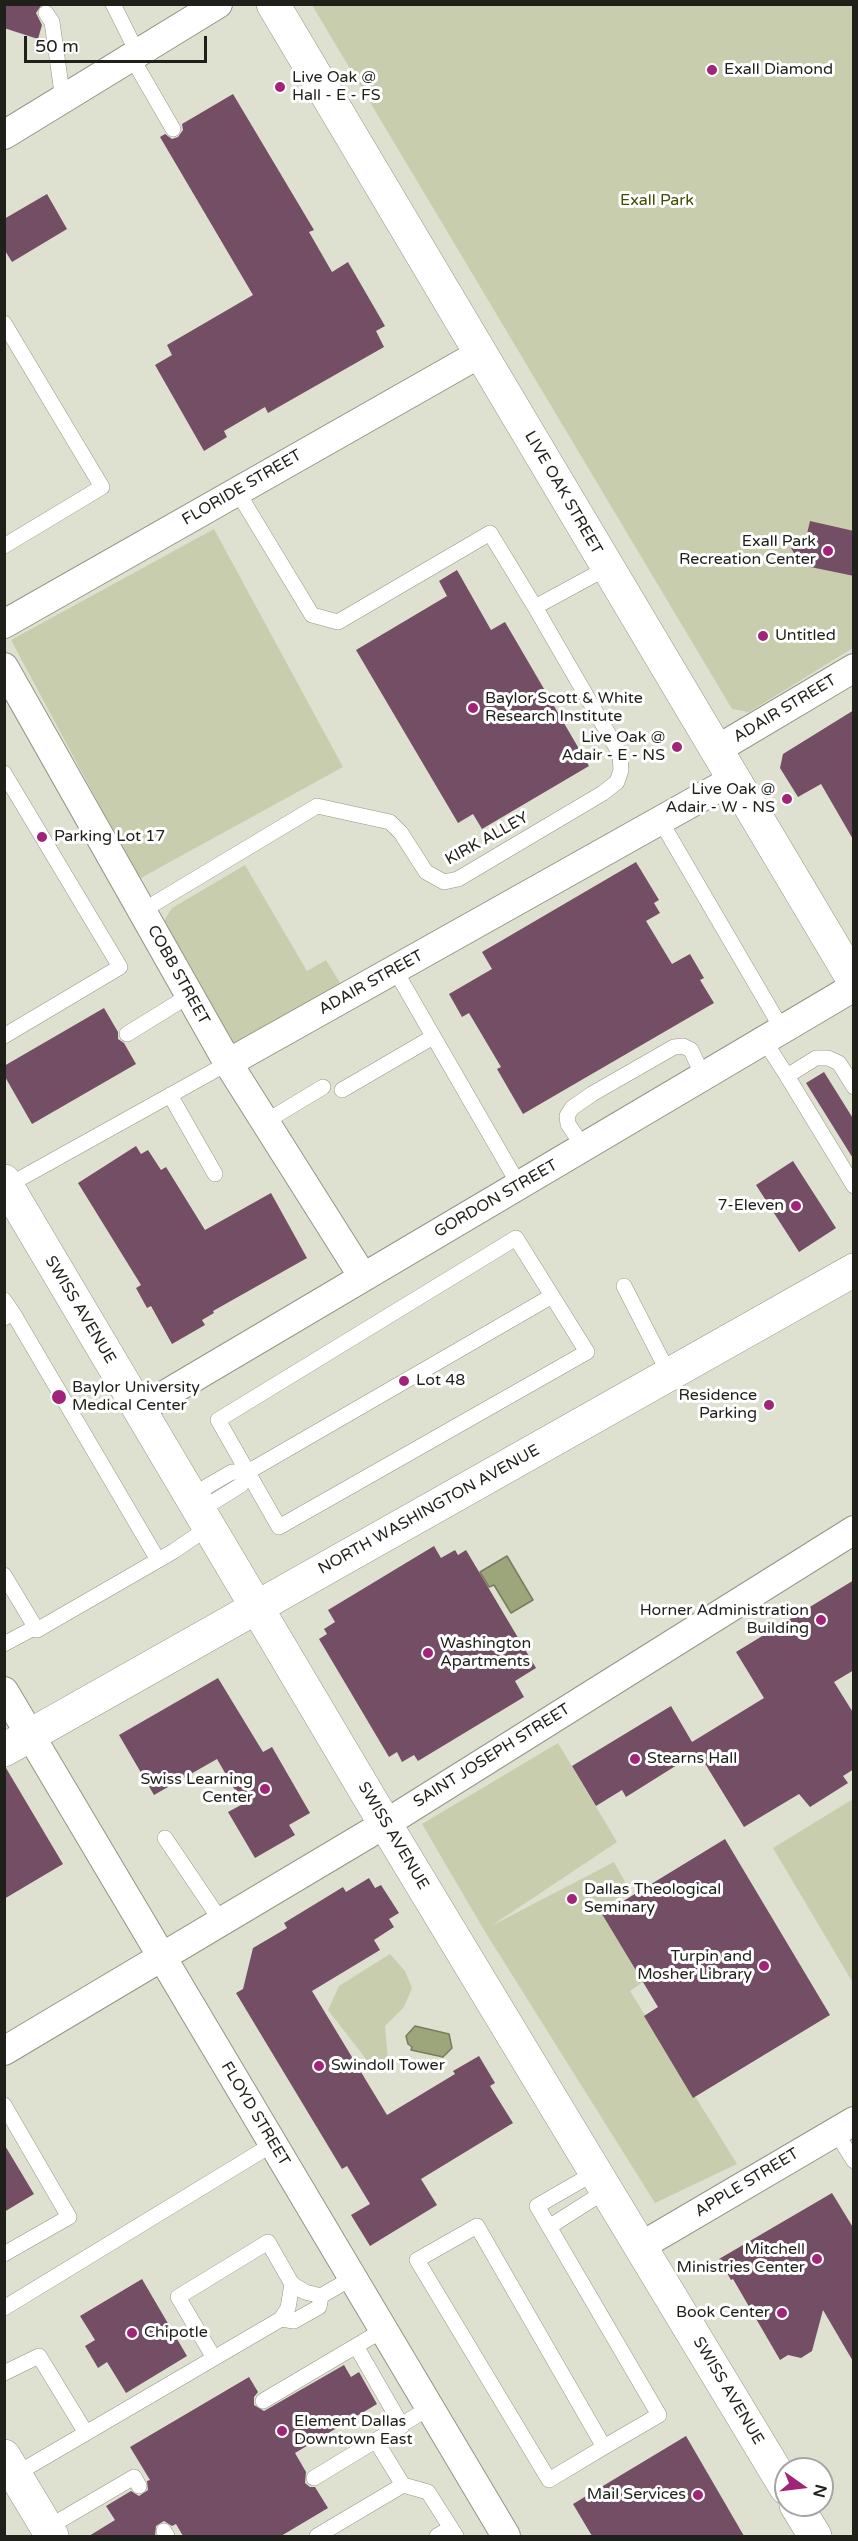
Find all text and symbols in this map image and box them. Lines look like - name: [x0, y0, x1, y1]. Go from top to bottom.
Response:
- scale bar: [27, 24, 210, 62]
- text: 50 m: [35, 35, 79, 57]
- place label: Exall Diamond: [724, 60, 833, 80]
- marker: Exall Diamond: [705, 63, 719, 77]
- place label: Live Oak @ Hall - E - FS: [292, 68, 381, 106]
- marker: Live Oak @ Hall - E - FS: [273, 80, 287, 94]
- park label: Exall Park: [620, 191, 694, 211]
- street label: LIVE OAK STREET: [520, 428, 606, 558]
- street label: FLORIDE STREET: [179, 446, 305, 530]
- place label: Exall Park Recreation Center: [679, 532, 816, 570]
- marker: Exall Park Recreation Center: [821, 544, 835, 558]
- place label: Untitled: [775, 626, 836, 646]
- marker: Untitled: [756, 629, 770, 643]
- street label: ADAIR STREET: [730, 671, 840, 747]
- place label: Baylor Scott & White Research Institute: [485, 689, 643, 727]
- marker: Baylor Scott & White Research Institute: [466, 701, 480, 715]
- place label: Live Oak @ Adair - E - NS: [561, 728, 665, 766]
- marker: Live Oak @ Adair - E - NS: [670, 740, 684, 754]
- place label: Live Oak @ Adair - W - NS: [665, 780, 775, 818]
- marker: Live Oak @ Adair - W - NS: [780, 792, 794, 806]
- street label: KIRK ALLEY: [442, 808, 532, 870]
- place label: Parking Lot 17: [54, 827, 165, 847]
- marker: Parking Lot 17: [35, 830, 49, 844]
- street label: COBB STREET: [143, 922, 213, 1028]
- street label: ADAIR STREET: [315, 946, 427, 1020]
- street label: GORDON STREET: [431, 1156, 561, 1242]
- place label: 7-Eleven: [717, 1196, 784, 1216]
- marker: 7-Eleven: [789, 1199, 803, 1213]
- street label: SWISS AVENUE: [40, 1253, 120, 1367]
- place label: Lot 48: [416, 1371, 465, 1391]
- marker: Lot 48: [397, 1374, 411, 1388]
- place label: Baylor University Medical Center: [72, 1378, 200, 1416]
- place label: Residence Parking: [678, 1386, 757, 1424]
- marker: Baylor University Medical Center: [50, 1388, 68, 1406]
- marker: Residence Parking: [762, 1398, 776, 1412]
- street label: NORTH WASHINGTON AVENUE: [315, 1441, 543, 1579]
- place label: Horner Administration Building: [640, 1601, 809, 1639]
- marker: Horner Administration Building: [814, 1613, 828, 1627]
- place label: Washington Apartments: [440, 1634, 531, 1672]
- marker: Washington Apartments: [421, 1646, 435, 1660]
- street label: SAINT JOSEPH STREET: [410, 1700, 574, 1812]
- place label: Stearns Hall: [647, 1749, 737, 1769]
- marker: Stearns Hall: [628, 1752, 642, 1766]
- place label: Swiss Learning Center: [141, 1770, 253, 1808]
- street label: SWISS AVENUE: [353, 1779, 433, 1893]
- marker: Swiss Learning Center: [258, 1782, 272, 1796]
- place label: Dallas Theological Seminary: [584, 1880, 721, 1918]
- marker: Dallas Theological Seminary: [565, 1892, 579, 1906]
- place label: Turpin and Mosher Library: [637, 1947, 752, 1985]
- marker: Turpin and Mosher Library: [757, 1959, 771, 1973]
- place label: Swindoll Tower: [331, 2056, 445, 2076]
- street label: FLOYD STREET: [216, 2058, 294, 2170]
- marker: Swindoll Tower: [312, 2059, 326, 2073]
- street label: APPLE STREET: [692, 2144, 802, 2222]
- place label: Mitchell Ministries Center: [677, 2240, 805, 2278]
- marker: Mitchell Ministries Center: [810, 2252, 824, 2266]
- place label: Book Center: [676, 2303, 770, 2323]
- marker: Book Center: [775, 2306, 789, 2320]
- place label: Chipotle: [144, 2323, 208, 2343]
- marker: Chipotle: [125, 2326, 139, 2340]
- street label: SWISS AVENUE: [688, 2334, 768, 2448]
- place label: Element Dallas Downtown East: [294, 2412, 413, 2450]
- marker: Element Dallas Downtown East: [275, 2424, 289, 2438]
- north arrow: [774, 2457, 834, 2517]
- text: N: [808, 2482, 831, 2500]
- place label: Mail Services: [587, 2485, 686, 2505]
- marker: Mail Services: [691, 2488, 705, 2502]

